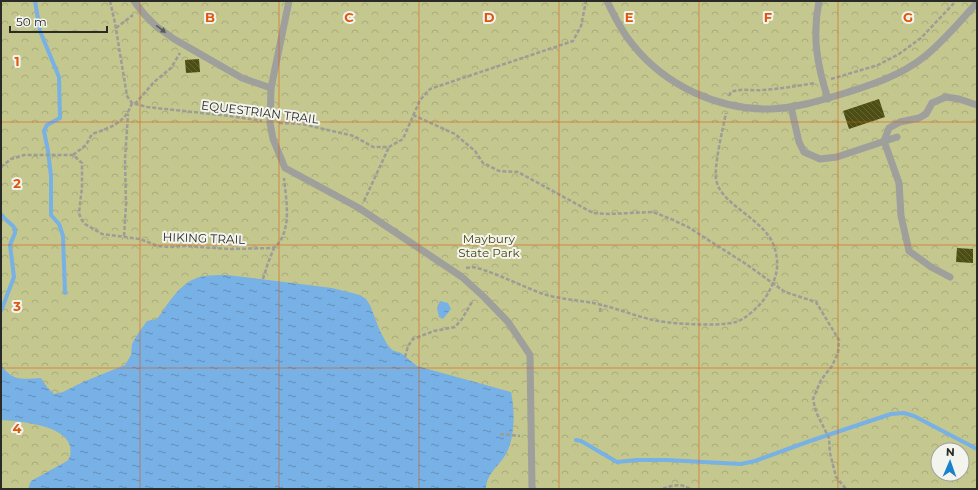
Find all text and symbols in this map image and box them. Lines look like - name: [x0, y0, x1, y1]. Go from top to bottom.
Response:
- scale bar: [10, 8, 107, 34]
- text: B: [205, 9, 215, 25]
- text: C: [344, 9, 354, 25]
- text: D: [484, 9, 495, 25]
- text: E: [625, 9, 634, 25]
- text: F: [764, 9, 772, 25]
- text: G: [903, 9, 913, 25]
- text: 50 m: [16, 14, 47, 29]
- one-way arrow: [155, 25, 166, 34]
- text: 1: [14, 53, 20, 69]
- street label: EQUESTRIAN TRAIL: [200, 97, 320, 127]
- text: 2: [13, 175, 21, 191]
- street label: HIKING TRAIL: [162, 229, 246, 247]
- park label: Maybury State Park: [458, 231, 521, 260]
- text: 3: [12, 298, 21, 314]
- text: 4: [13, 420, 22, 436]
- north arrow: [930, 442, 970, 482]
- text: N: [946, 445, 955, 459]

